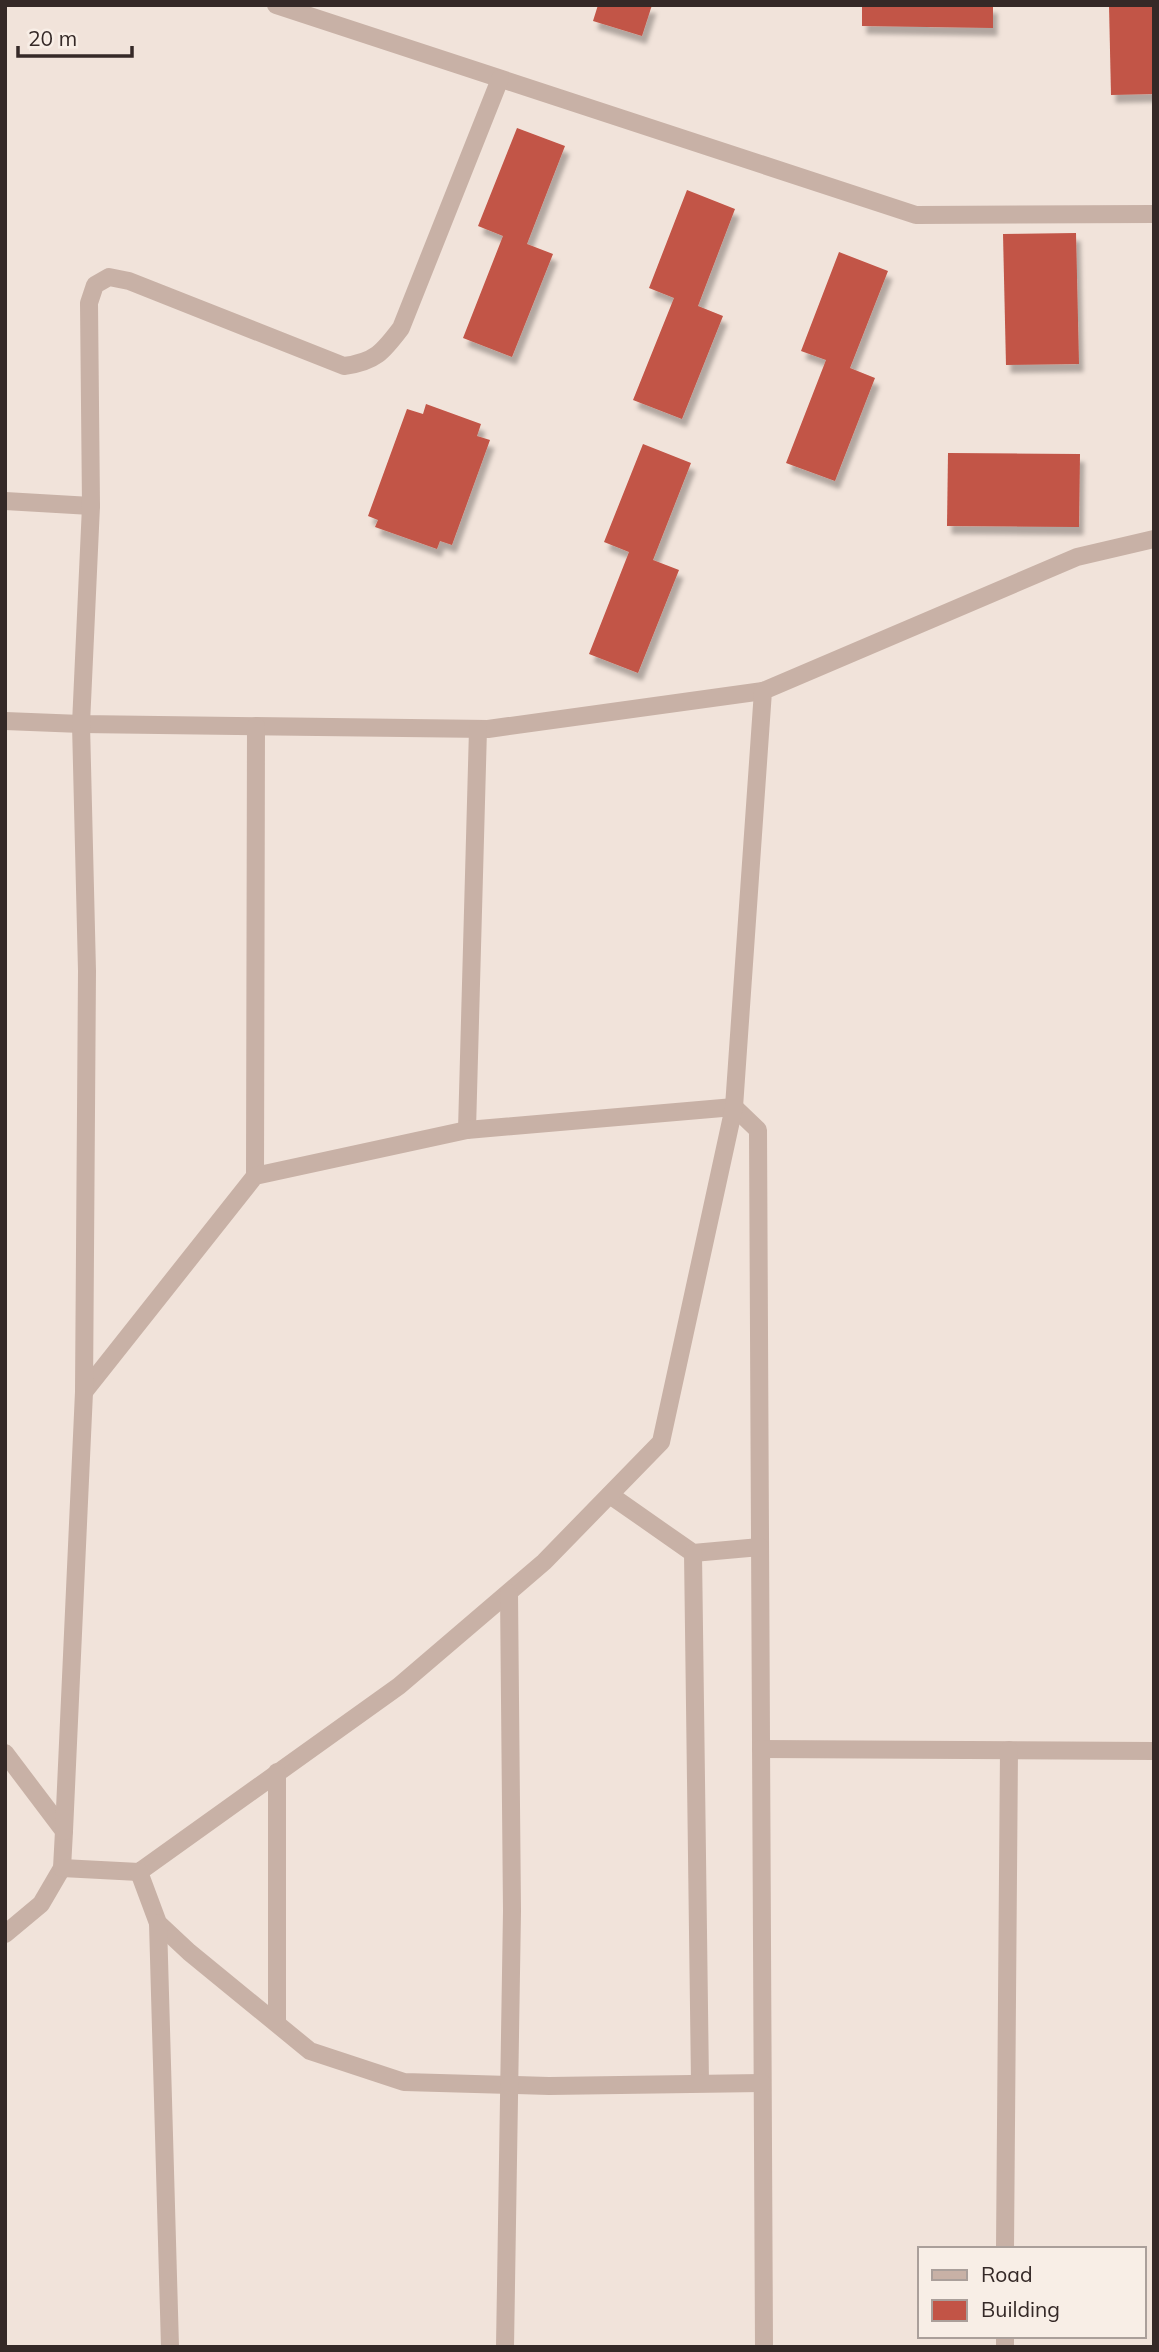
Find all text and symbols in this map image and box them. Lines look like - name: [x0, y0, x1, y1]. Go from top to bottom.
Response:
- scale bar: [18, 14, 131, 58]
- text: 20 m: [28, 25, 77, 51]
- legend: [918, 2247, 1145, 2338]
- text: Road: [981, 2261, 1032, 2287]
- text: Building: [981, 2296, 1060, 2322]

